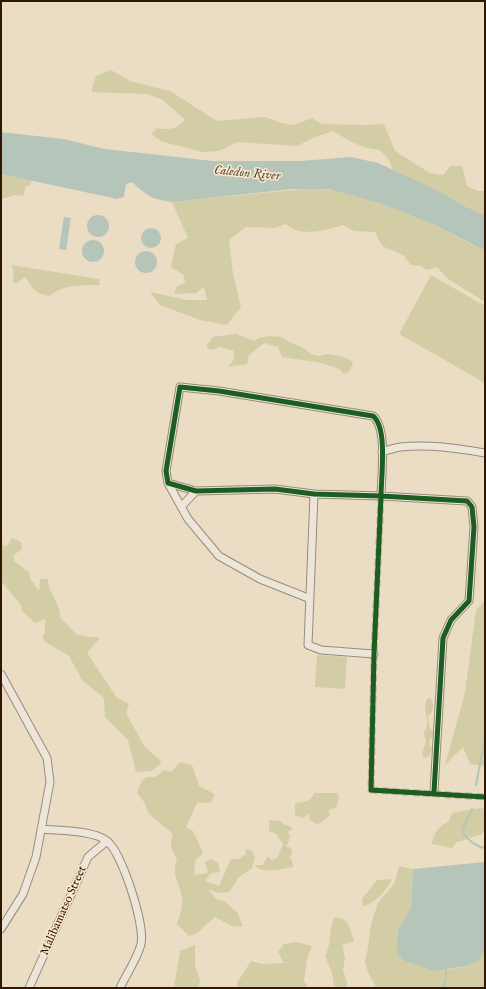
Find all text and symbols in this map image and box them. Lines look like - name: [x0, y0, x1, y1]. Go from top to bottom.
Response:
- water label: Caledon River: [213, 163, 281, 185]
- street label: Malibamatso Street: [38, 864, 90, 958]

